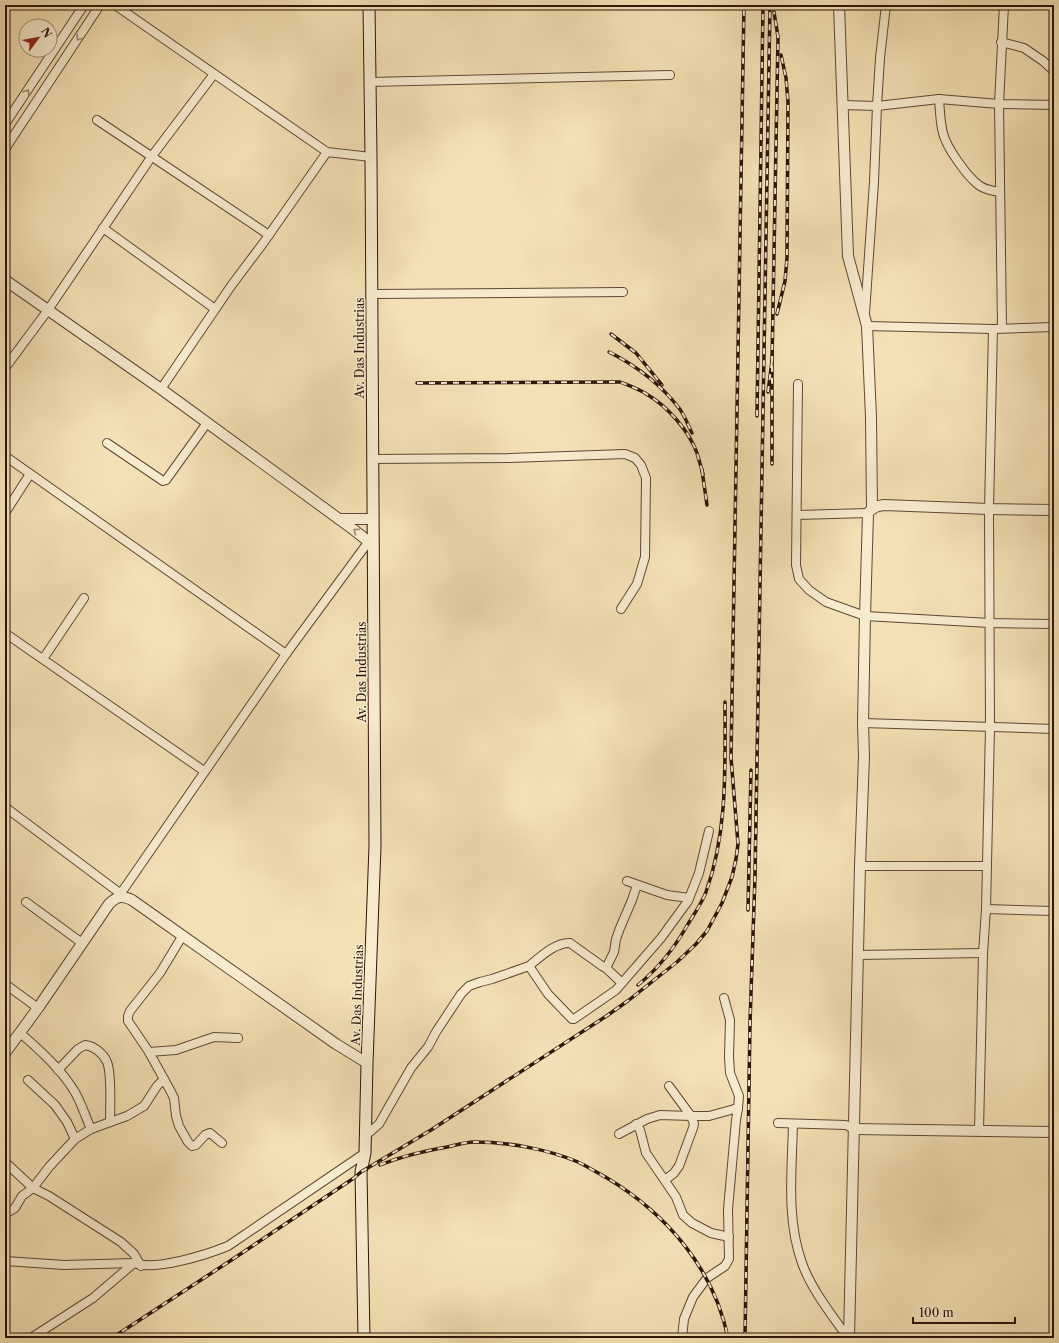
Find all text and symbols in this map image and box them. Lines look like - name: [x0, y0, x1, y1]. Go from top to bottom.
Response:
- north arrow: [18, 18, 58, 58]
- text: N: [38, 25, 55, 41]
- one-way arrow: [77, 33, 84, 40]
- one-way arrow: [22, 89, 30, 96]
- street label: Av. Das Industrias: [352, 297, 367, 400]
- one-way arrow: [354, 529, 361, 536]
- street label: Av. Das Industrias: [354, 621, 369, 724]
- street label: Av. Das Industrias: [348, 944, 366, 1047]
- scale bar: [913, 1299, 1015, 1325]
- text: 100 m: [919, 1305, 954, 1320]

